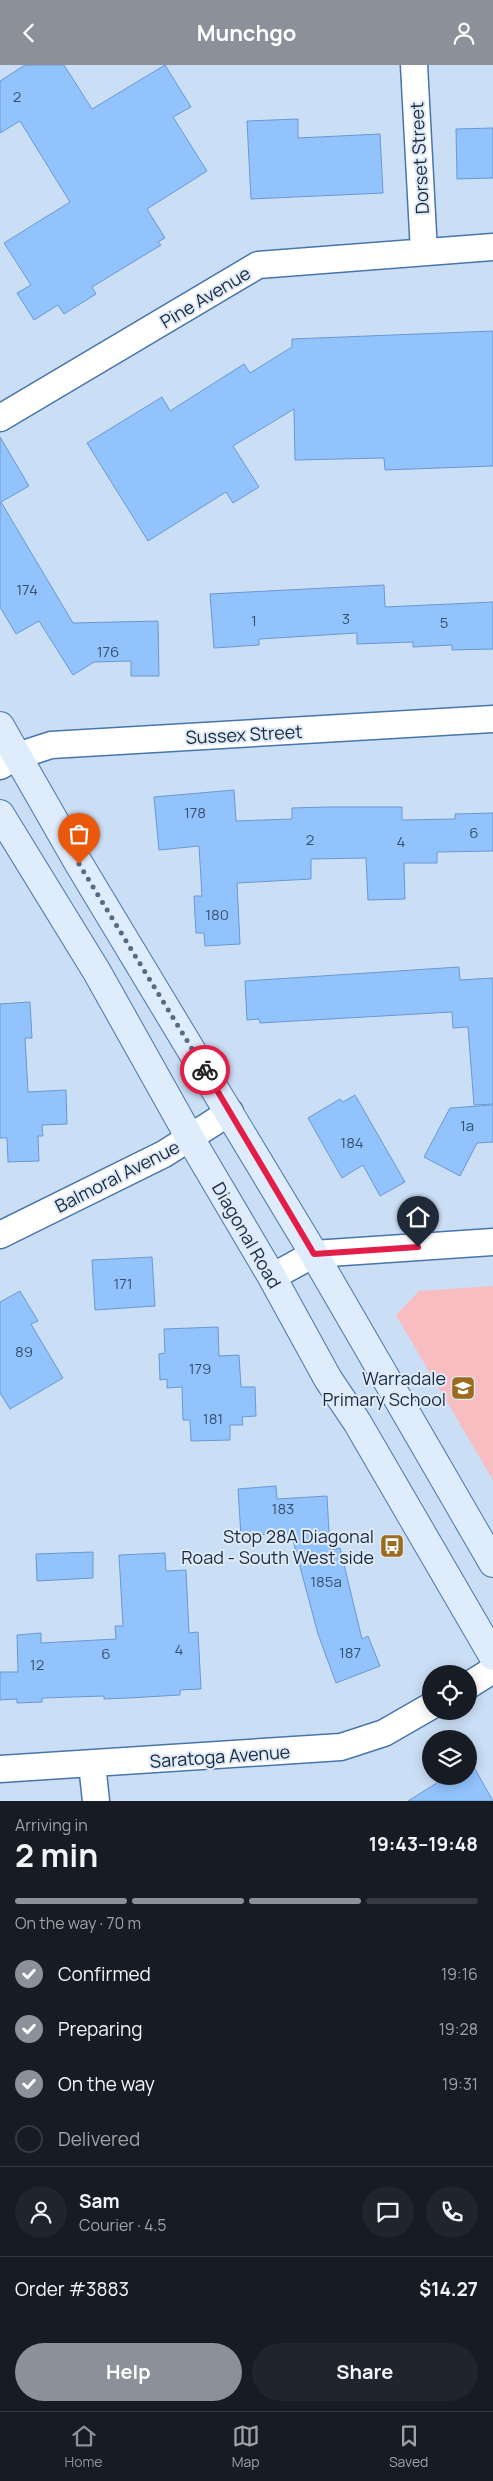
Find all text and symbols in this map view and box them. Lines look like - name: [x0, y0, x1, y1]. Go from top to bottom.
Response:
- text: Munchgo: [197, 18, 296, 48]
- icon: back: [15, 19, 43, 47]
- icon: person: [450, 19, 478, 47]
- house number: 2: [13, 86, 21, 107]
- street label: Dorset Street: [404, 101, 434, 215]
- street label: Pine Avenue: [155, 261, 255, 333]
- house number: 174: [16, 579, 38, 600]
- house number: 3: [342, 608, 350, 629]
- house number: 1: [251, 610, 257, 631]
- house number: 5: [440, 612, 448, 633]
- house number: 176: [97, 641, 119, 662]
- street label: Sussex Street: [185, 719, 303, 749]
- house number: 178: [184, 802, 206, 823]
- pin: [58, 813, 100, 864]
- icon: bag: [65, 820, 93, 848]
- house number: 6: [469, 822, 479, 843]
- house number: 2: [306, 829, 314, 850]
- house number: 4: [397, 831, 406, 852]
- house number: 180: [205, 904, 229, 925]
- courier: [180, 1045, 230, 1095]
- icon: bike: [191, 1056, 219, 1084]
- house number: 1a: [460, 1115, 474, 1136]
- house number: 184: [340, 1132, 364, 1153]
- street label: Balmoral Avenue: [51, 1134, 183, 1218]
- street label: Diagonal Road: [207, 1178, 287, 1292]
- pin: [397, 1196, 439, 1247]
- icon: home: [404, 1203, 432, 1231]
- house number: 171: [113, 1273, 133, 1294]
- house number: 89: [15, 1341, 33, 1362]
- house number: 179: [189, 1358, 211, 1379]
- place label: Warradale Primary School: [322, 1366, 446, 1411]
- school or university icon: Warradale Primary School: [450, 1375, 476, 1401]
- house number: 181: [203, 1408, 223, 1429]
- house number: 183: [272, 1498, 294, 1519]
- place label: Stop 28A Diagonal Road - South West side: [181, 1524, 374, 1569]
- bus stop icon: Stop 28A Diagonal Road - South West side: [379, 1533, 405, 1559]
- house number: 185a: [310, 1571, 342, 1592]
- house number: 4: [175, 1639, 184, 1660]
- house number: 187: [339, 1642, 361, 1663]
- house number: 6: [101, 1643, 111, 1664]
- house number: 12: [30, 1654, 44, 1675]
- map controls: [422, 1665, 477, 1785]
- button: locate: [422, 1665, 477, 1720]
- button: layers: [422, 1730, 477, 1785]
- street label: Saratoga Avenue: [149, 1739, 291, 1773]
- text: Arriving in: [15, 1814, 88, 1836]
- text: 19:43–19:48: [369, 1831, 478, 1857]
- text: 2 min: [15, 1833, 98, 1877]
- text: On the way · 70 m: [15, 1912, 141, 1934]
- icon: check: [15, 1960, 43, 1988]
- text: Confirmed: [58, 1961, 151, 1987]
- text: 19:16: [441, 1963, 478, 1985]
- icon: check: [15, 2015, 43, 2043]
- text: Preparing: [58, 2016, 143, 2042]
- text: 19:28: [439, 2018, 478, 2040]
- icon: check: [15, 2070, 43, 2098]
- text: On the way: [58, 2071, 155, 2097]
- text: 19:31: [442, 2073, 478, 2095]
- text: Delivered: [58, 2126, 140, 2152]
- button: person: [15, 2186, 67, 2238]
- button: chat: [362, 2186, 414, 2238]
- button: phone: [426, 2186, 478, 2238]
- text: Sam: [79, 2188, 120, 2214]
- text: Courier · 4.5: [79, 2214, 166, 2236]
- text: Order #3883: [15, 2276, 129, 2302]
- text: $14.27: [419, 2276, 478, 2302]
- button: Help: [15, 2343, 242, 2401]
- button: Share: [252, 2343, 478, 2401]
- tab: Home: [65, 2422, 102, 2471]
- tab: Map: [232, 2422, 260, 2471]
- tab: Saved: [389, 2422, 428, 2471]

